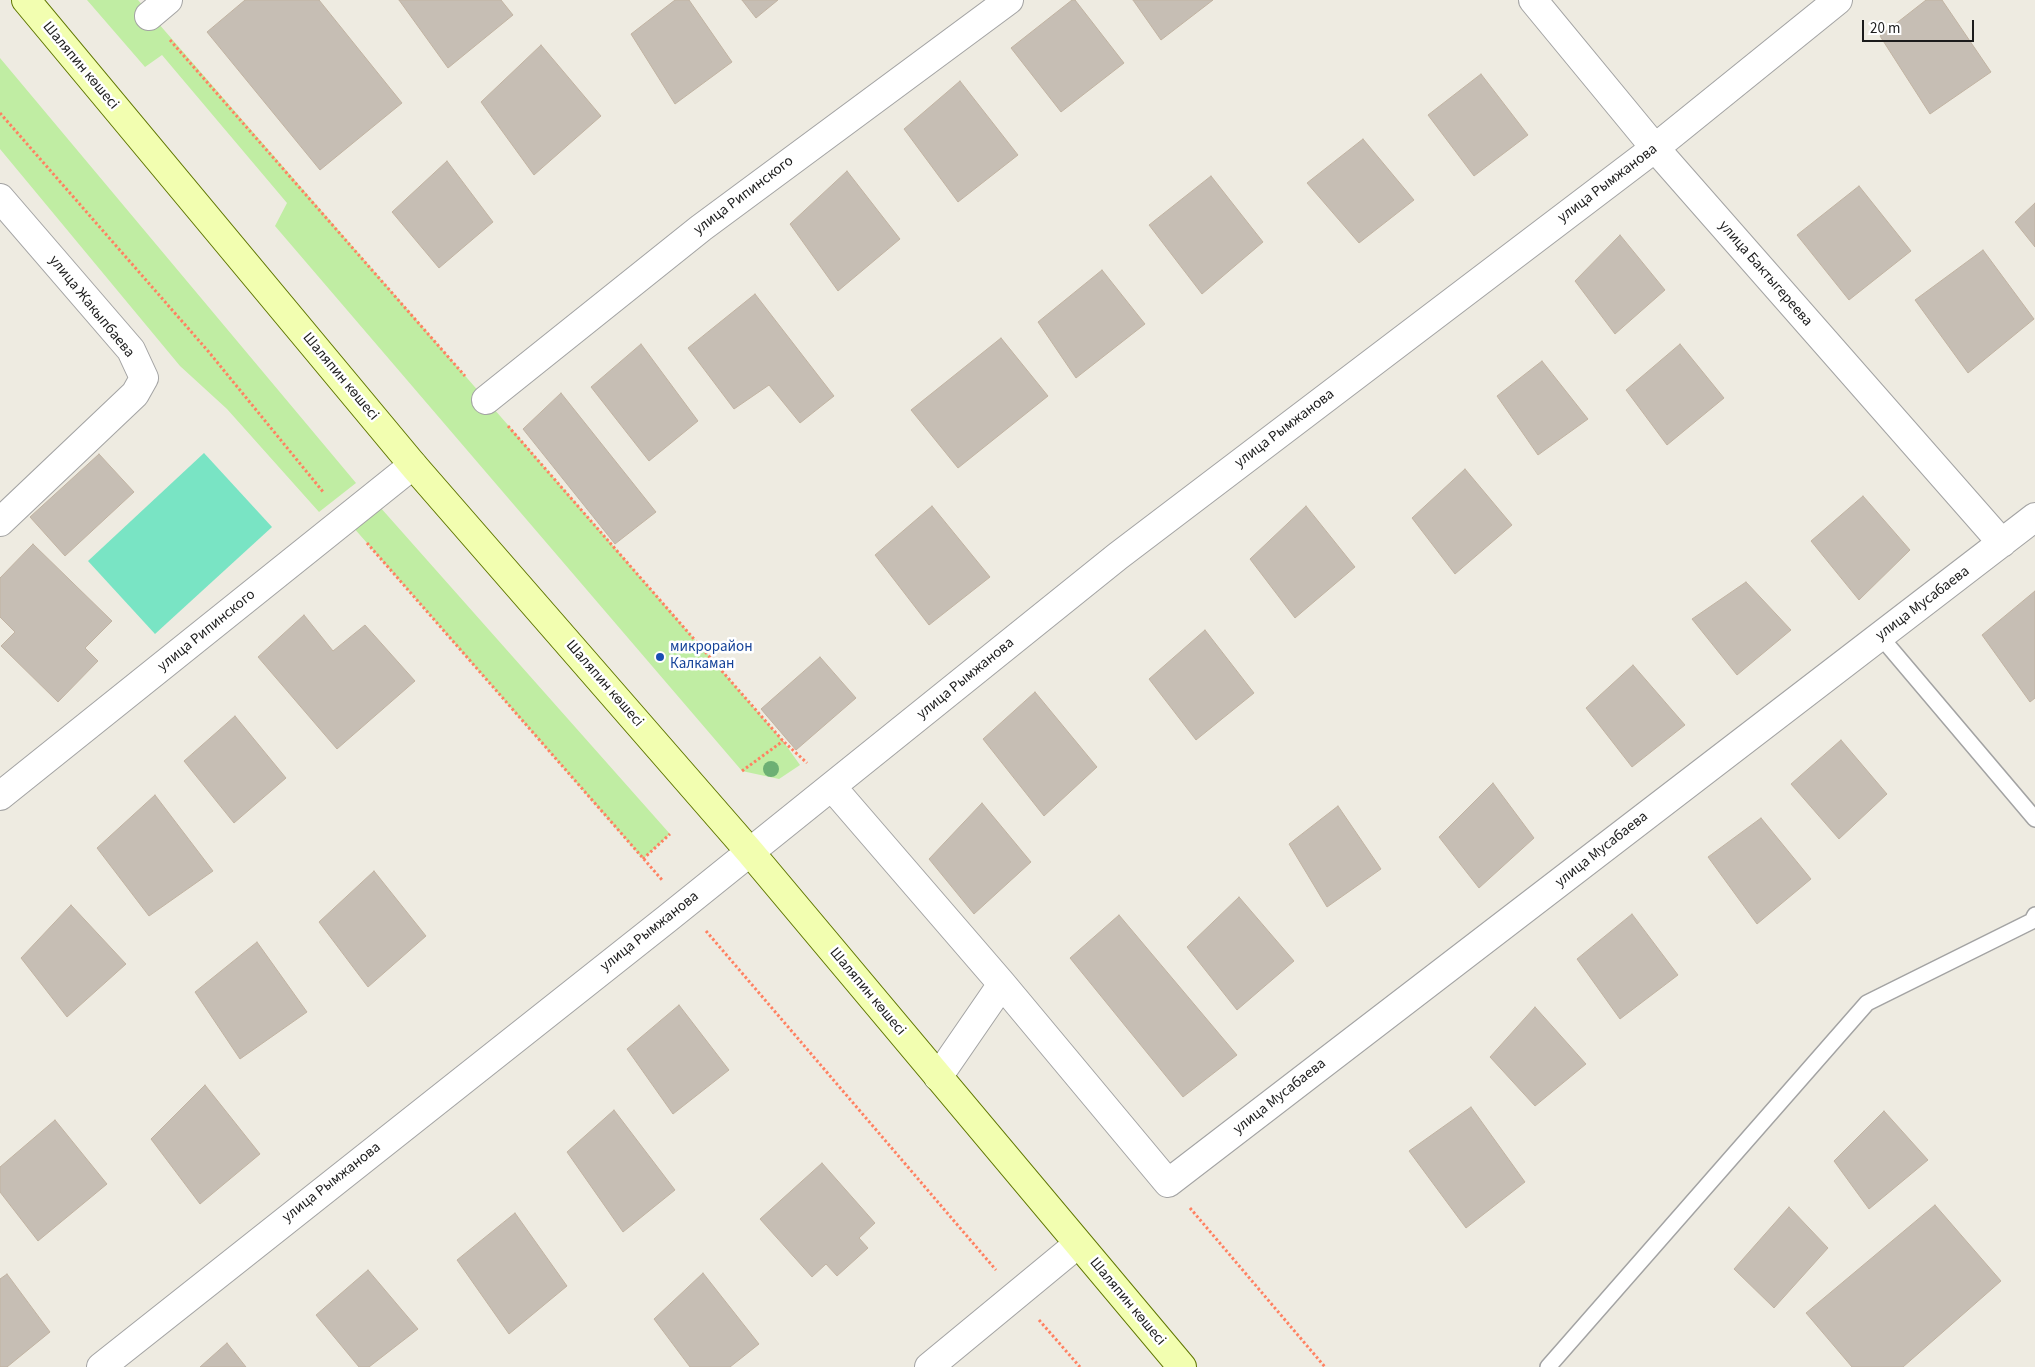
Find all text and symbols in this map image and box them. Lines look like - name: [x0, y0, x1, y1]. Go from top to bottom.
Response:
- scale bar: [1865, 10, 1978, 42]
- street label: Шаляпин көшесі: [38, 18, 122, 114]
- text: 20 m: [1870, 18, 1900, 39]
- street label: улица Рымжанова: [1555, 141, 1661, 227]
- street label: улица Рипинского: [691, 153, 797, 239]
- street label: улица Бактыгереева: [1714, 217, 1816, 331]
- street label: улица Жакыпбаева: [44, 252, 138, 362]
- street label: Шаляпин көшесі: [298, 329, 382, 425]
- street label: улица Рымжанова: [1232, 386, 1338, 472]
- street label: улица Мусабаева: [1873, 563, 1973, 645]
- street label: улица Рипинского: [155, 586, 259, 676]
- street label: улица Рымжанова: [914, 634, 1018, 724]
- street label: Шаляпин көшесі: [561, 637, 647, 731]
- place label: микрорайон Калкаман: [670, 639, 753, 674]
- marker: микрорайон Калкаман: [654, 651, 666, 663]
- street label: улица Мусабаева: [1552, 808, 1652, 892]
- street label: улица Рымжанова: [597, 888, 703, 976]
- street label: Шаляпин көшесі: [825, 944, 909, 1040]
- street label: улица Мусабаева: [1230, 1055, 1330, 1139]
- street label: улица Рымжанова: [279, 1139, 385, 1227]
- street label: Шаляпин көшесі: [1085, 1254, 1169, 1350]

